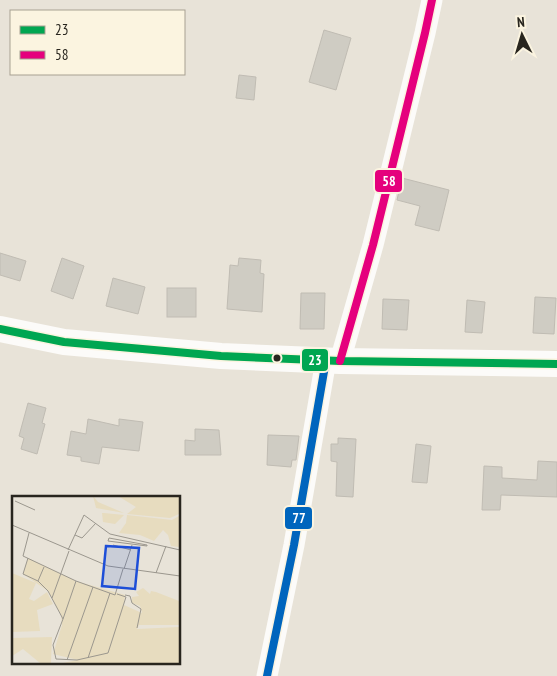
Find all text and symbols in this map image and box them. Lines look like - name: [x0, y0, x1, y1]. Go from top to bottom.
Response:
- legend: [10, 10, 185, 75]
- north arrow: [497, 10, 547, 60]
- text: N: [516, 13, 525, 31]
- text: 23: [55, 20, 69, 39]
- text: 58: [55, 45, 69, 64]
- line badge: 58: [374, 169, 403, 193]
- text: 58: [382, 172, 396, 190]
- line badge: 23: [301, 348, 329, 372]
- text: 23: [308, 351, 322, 369]
- unlabelled marker: [272, 353, 282, 363]
- inset map: [12, 496, 180, 664]
- line badge: 77: [284, 506, 313, 530]
- text: 77: [292, 509, 306, 527]

